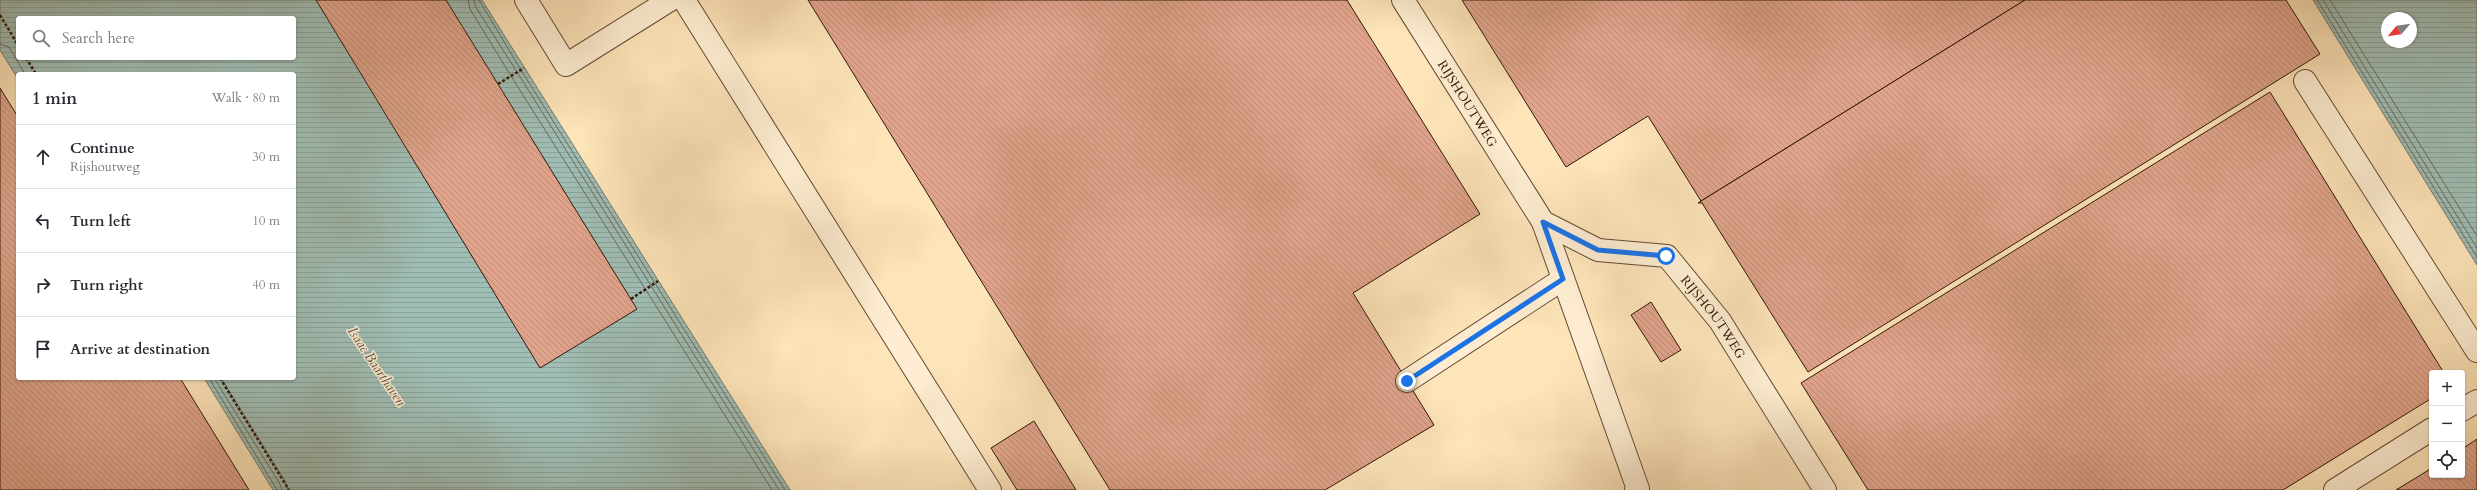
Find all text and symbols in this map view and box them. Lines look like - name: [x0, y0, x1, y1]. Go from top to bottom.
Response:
- north arrow: [2381, 12, 2417, 48]
- search box: [16, 16, 296, 60]
- icon: search: [30, 27, 52, 49]
- text: Search here: [62, 28, 135, 48]
- street label: RIJSHOUTWEG: [1433, 57, 1501, 151]
- text: 1 min: [32, 87, 77, 110]
- text: Walk · 80 m: [212, 89, 280, 107]
- text: Continue: [70, 138, 135, 158]
- icon: ahead: [32, 146, 54, 168]
- text: 30 m: [252, 148, 280, 166]
- text: Rijshoutweg: [70, 158, 140, 176]
- icon: left: [32, 210, 54, 232]
- text: Turn left: [70, 211, 131, 231]
- text: 10 m: [252, 212, 280, 230]
- route start: [1657, 247, 1675, 265]
- street label: RIJSHOUTWEG: [1676, 272, 1749, 362]
- icon: right: [32, 274, 54, 296]
- text: Turn right: [70, 275, 143, 295]
- text: 40 m: [252, 276, 280, 294]
- water label: Isaac Baarthaven: [343, 323, 410, 410]
- icon: arrive: [32, 338, 54, 360]
- text: Arrive at destination: [70, 339, 210, 359]
- map controls: [2429, 370, 2465, 478]
- button: +: [2429, 370, 2465, 406]
- route end: [1398, 372, 1416, 390]
- button: −: [2429, 406, 2465, 442]
- button: locate: [2429, 442, 2465, 478]

